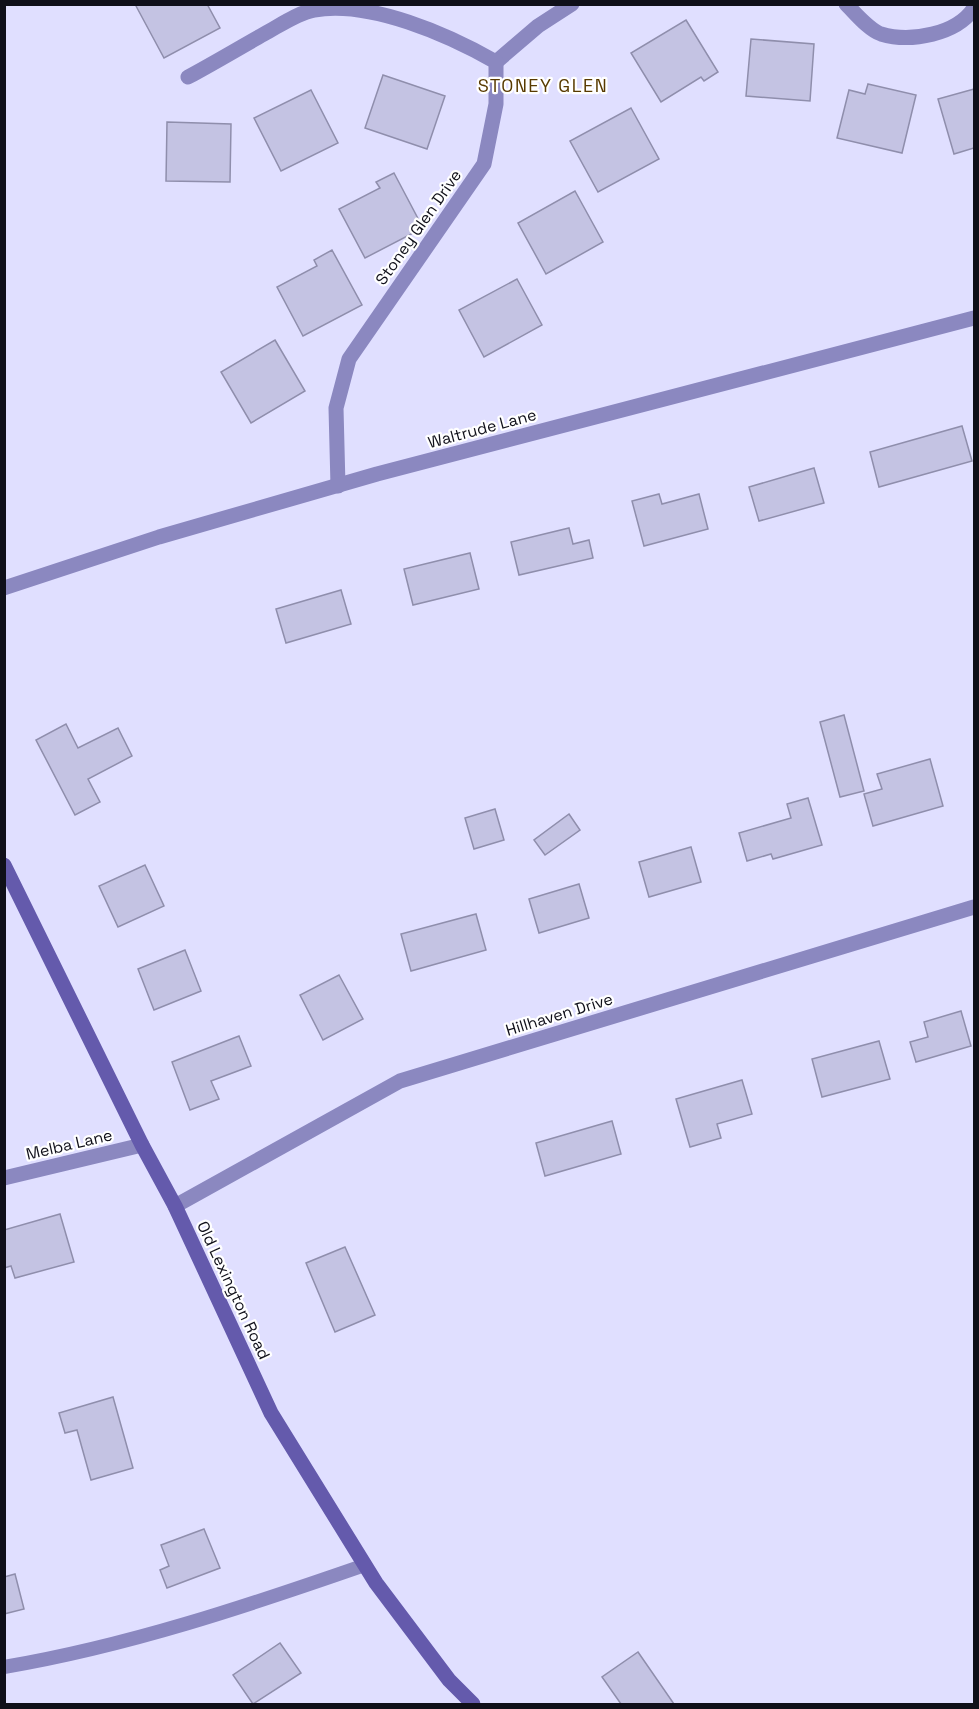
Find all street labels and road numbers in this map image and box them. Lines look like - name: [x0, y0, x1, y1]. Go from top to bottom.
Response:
- street label: Stoney Glen Drive: [371, 165, 466, 289]
- street label: Waltrude Lane: [426, 404, 539, 453]
- street label: Hillhaven Drive: [503, 988, 615, 1041]
- street label: Melba Lane: [24, 1124, 114, 1165]
- street label: Old Lexington Road: [192, 1218, 275, 1363]

